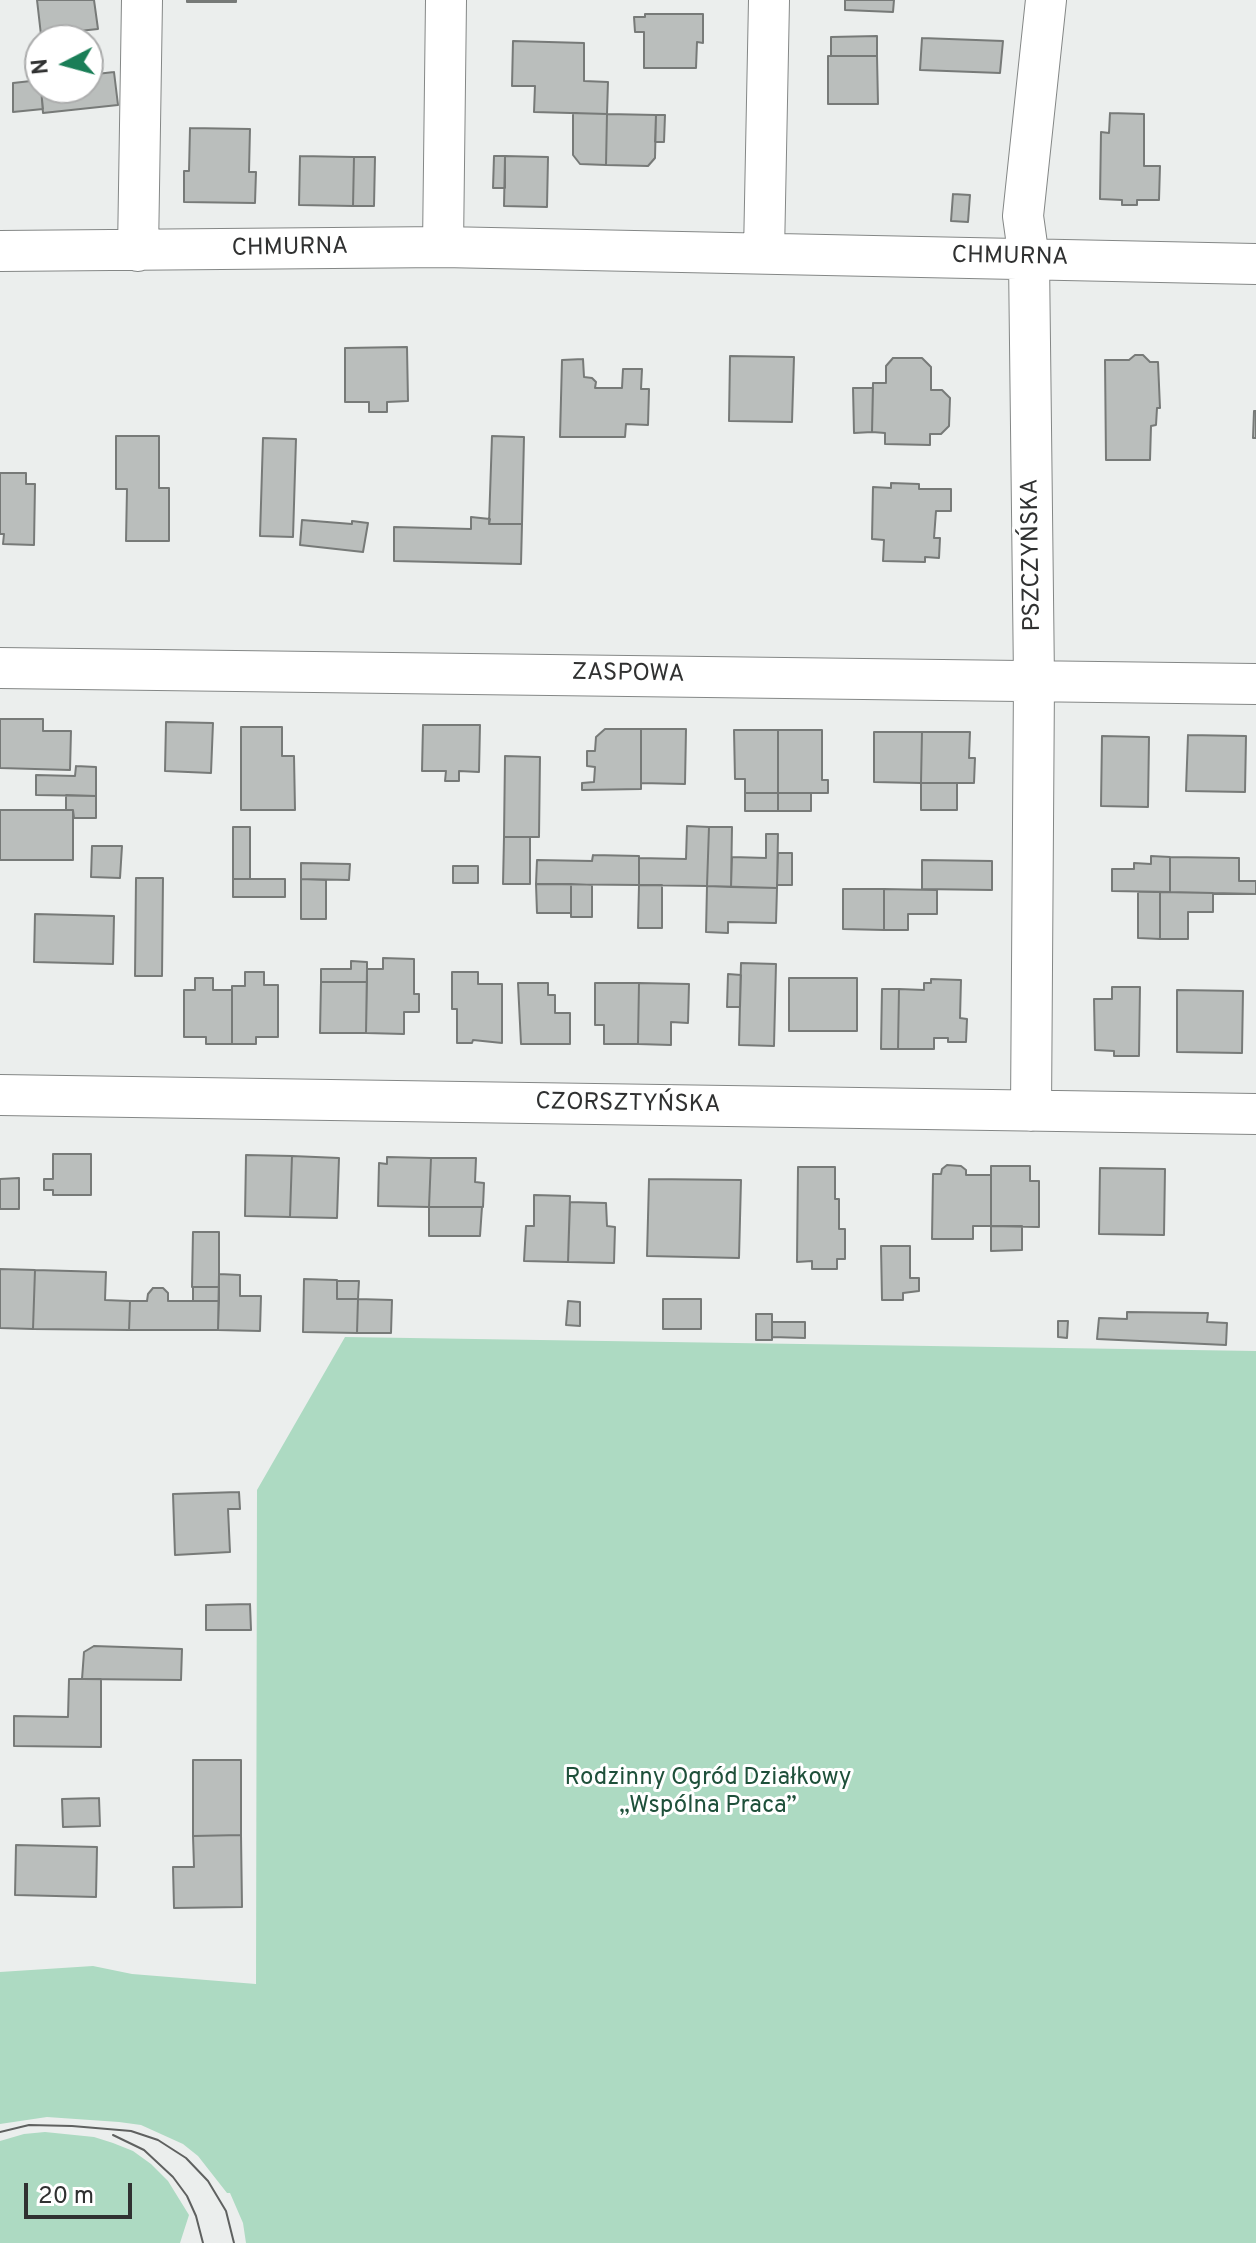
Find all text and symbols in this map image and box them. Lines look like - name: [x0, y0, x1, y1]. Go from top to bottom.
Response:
- north arrow: [24, 24, 104, 104]
- text: N: [27, 57, 56, 76]
- street label: CHMURNA: [231, 234, 349, 264]
- street label: CHMURNA: [951, 243, 1069, 273]
- street label: PSZCZYŃSKA: [1017, 478, 1049, 632]
- street label: ZASPOWA: [571, 660, 685, 690]
- street label: CZORSZTYŃSKA: [535, 1089, 721, 1121]
- park label: Rodzinny Ogród Działkowy „Wspólna Praca”: [565, 1765, 851, 1821]
- scale bar: [28, 2167, 136, 2217]
- text: 20 m: [38, 2182, 94, 2212]

